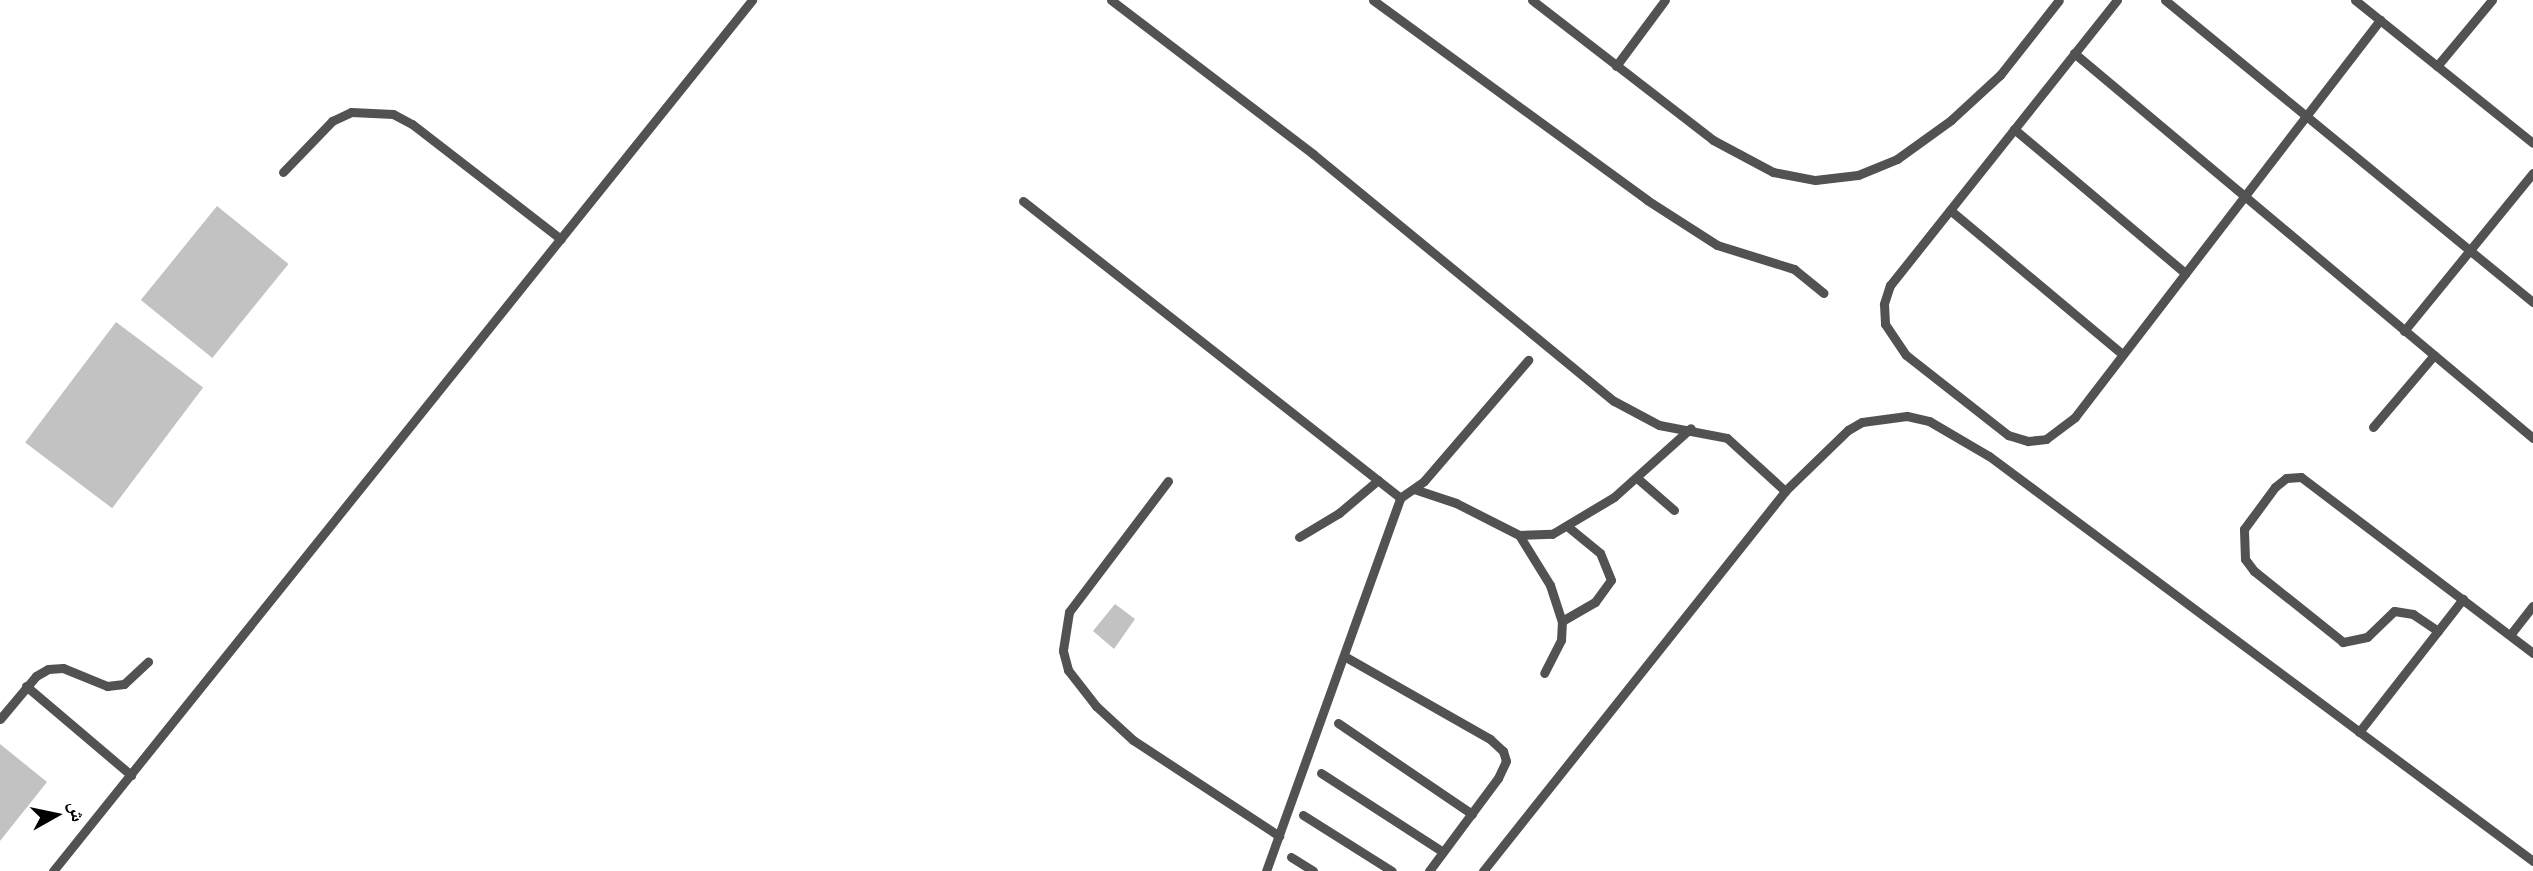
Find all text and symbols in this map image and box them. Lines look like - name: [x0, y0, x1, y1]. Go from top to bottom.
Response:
- north arrow: [21, 780, 91, 850]
- text: ش: [63, 800, 91, 824]

